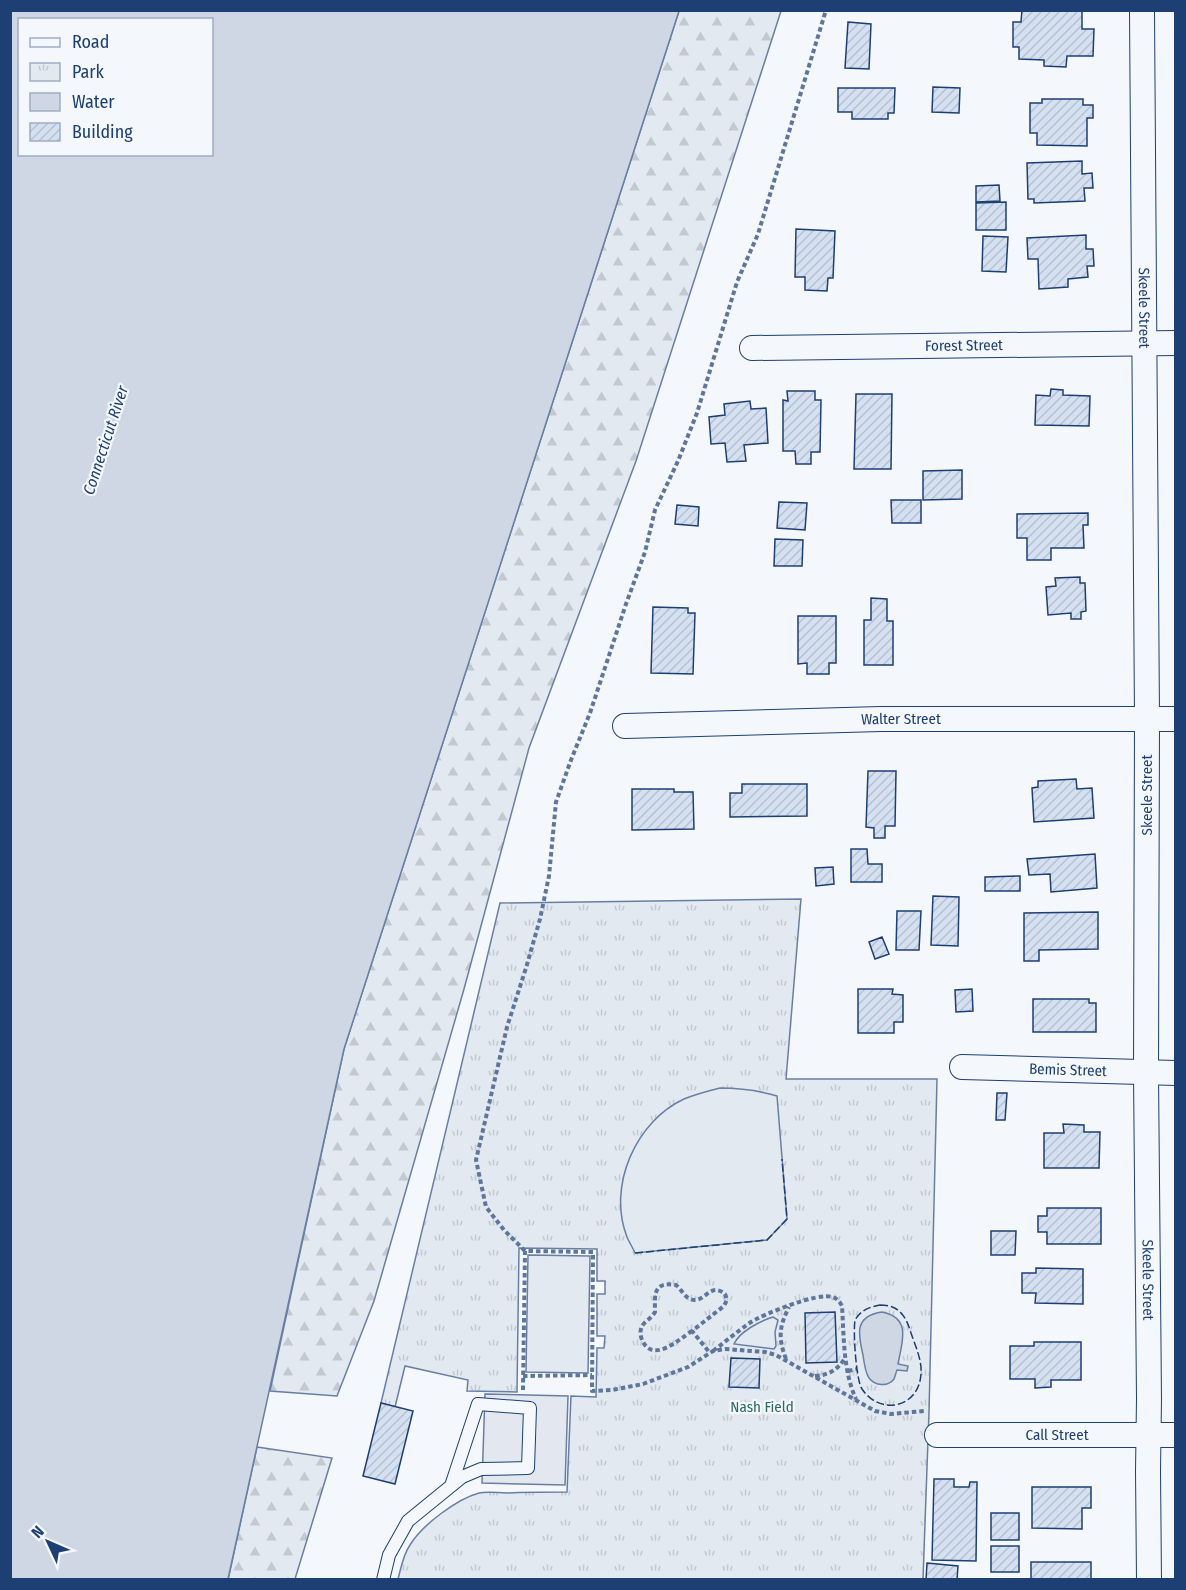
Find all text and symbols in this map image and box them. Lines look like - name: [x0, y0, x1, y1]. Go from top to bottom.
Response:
- legend: [18, 18, 213, 156]
- text: Road: [72, 31, 109, 53]
- text: Park: [72, 61, 105, 83]
- text: Water: [72, 91, 115, 113]
- text: Building: [72, 121, 133, 143]
- street label: Skeele Street: [1135, 267, 1153, 349]
- street label: Forest Street: [925, 336, 1003, 355]
- water label: Connecticut River: [79, 383, 132, 497]
- street label: Walter Street: [861, 710, 941, 729]
- street label: Skeele Street: [1138, 754, 1156, 835]
- street label: Bemis Street: [1029, 1060, 1107, 1080]
- street label: Skeele Street: [1139, 1239, 1157, 1321]
- park label: Nash Field: [730, 1398, 794, 1416]
- street label: Call Street: [1025, 1426, 1089, 1444]
- north arrow: [18, 1512, 78, 1572]
- text: N: [27, 1522, 48, 1542]

